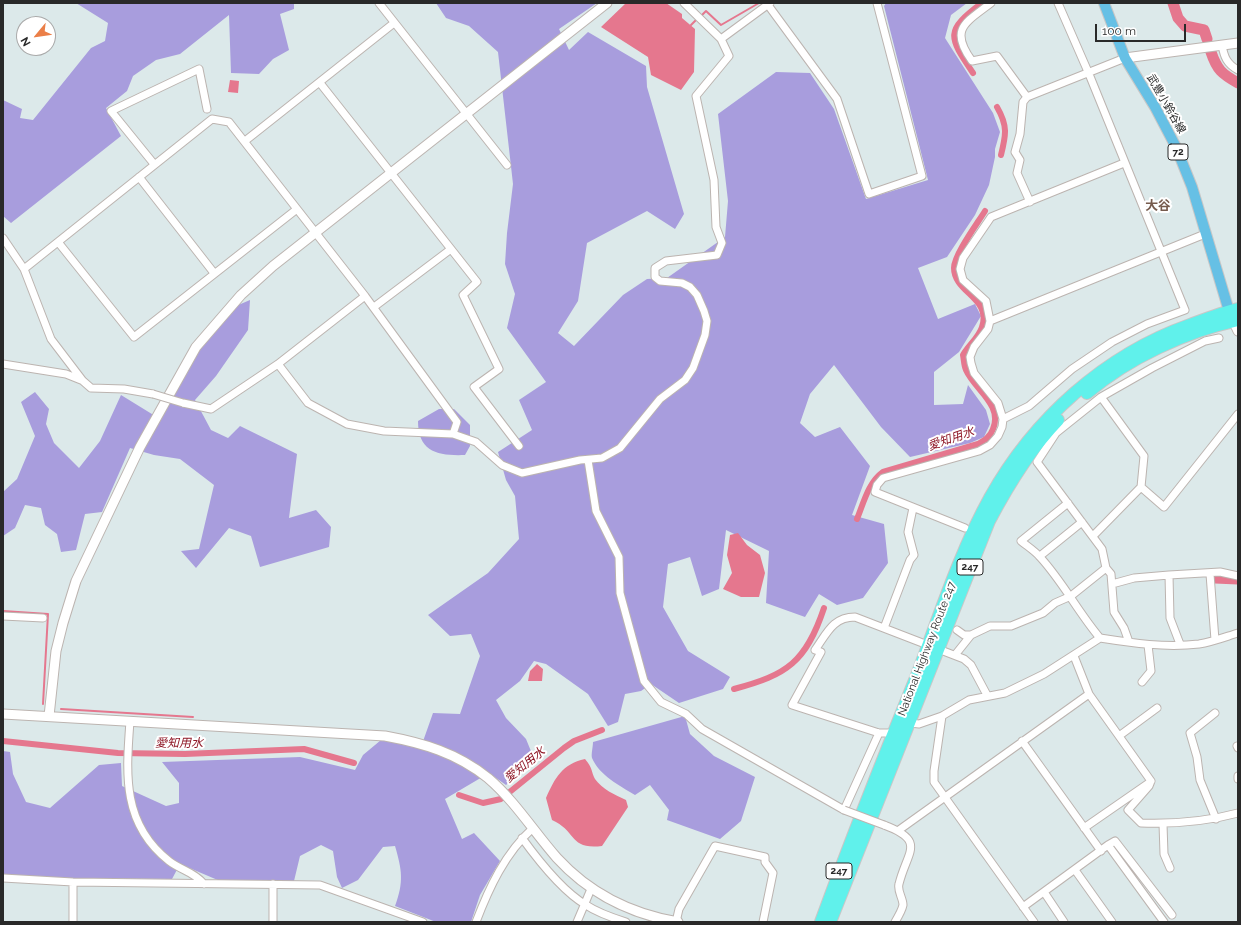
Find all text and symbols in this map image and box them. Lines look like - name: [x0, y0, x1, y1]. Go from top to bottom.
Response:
- north arrow: [16, 16, 56, 56]
- scale bar: [1097, 16, 1188, 42]
- text: 100 m: [1102, 24, 1136, 38]
- text: N: [18, 35, 34, 48]
- street label: 武豊小鈴谷線: [1144, 72, 1188, 136]
- road number: 72: [1168, 144, 1188, 160]
- district label: 大谷: [1145, 198, 1171, 214]
- water label: 愛知用水: [926, 424, 976, 454]
- road number: 247: [957, 559, 983, 575]
- street label: National Highway Route 247: [895, 580, 959, 718]
- water label: 愛知用水: [155, 736, 203, 750]
- water label: 愛知用水: [502, 744, 548, 786]
- road number: 247: [826, 863, 852, 879]

